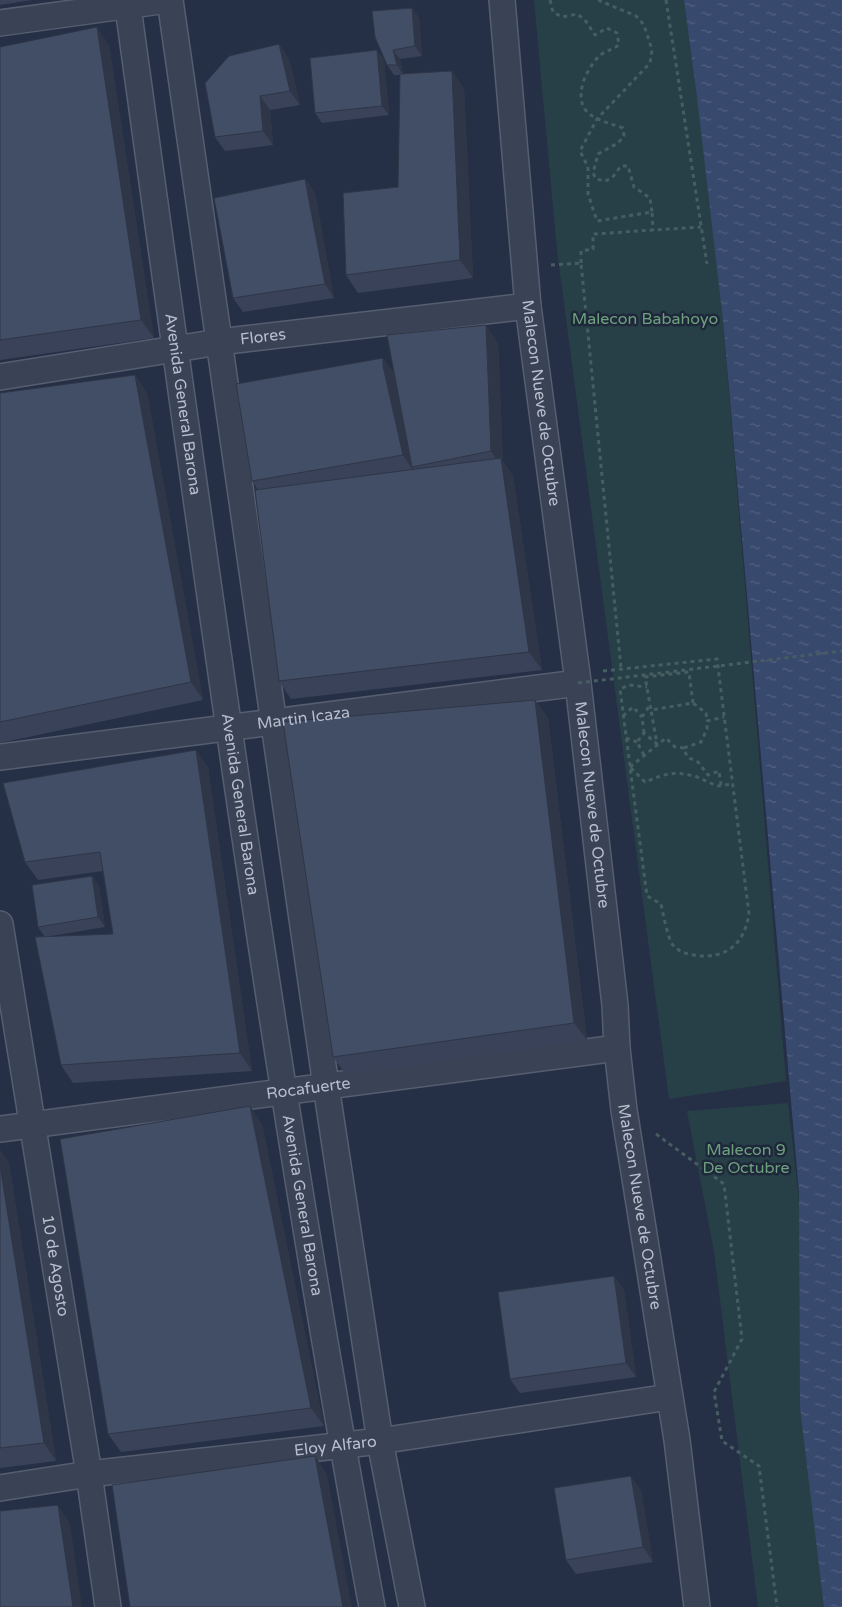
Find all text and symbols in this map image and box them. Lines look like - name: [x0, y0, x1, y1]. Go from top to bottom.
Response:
- street label: Malecon Nueve de Octubre: [517, 299, 565, 508]
- park label: Malecon Babahoyo: [572, 309, 718, 329]
- street label: Avenida General Barona: [160, 312, 205, 496]
- street label: Flores: [239, 324, 287, 349]
- street label: Malecon Nueve de Octubre: [570, 700, 614, 909]
- street label: Martin Icaza: [256, 702, 351, 734]
- street label: Avenida General Barona: [217, 712, 263, 896]
- street label: Rocafuerte: [265, 1073, 352, 1104]
- street label: Malecon Nueve de Octubre: [613, 1102, 666, 1311]
- street label: Avenida General Barona: [278, 1113, 327, 1298]
- park label: Malecon 9 De Octubre: [702, 1140, 790, 1178]
- street label: 10 de Agosto: [37, 1213, 73, 1318]
- street label: Eloy Alfaro: [293, 1431, 378, 1461]

